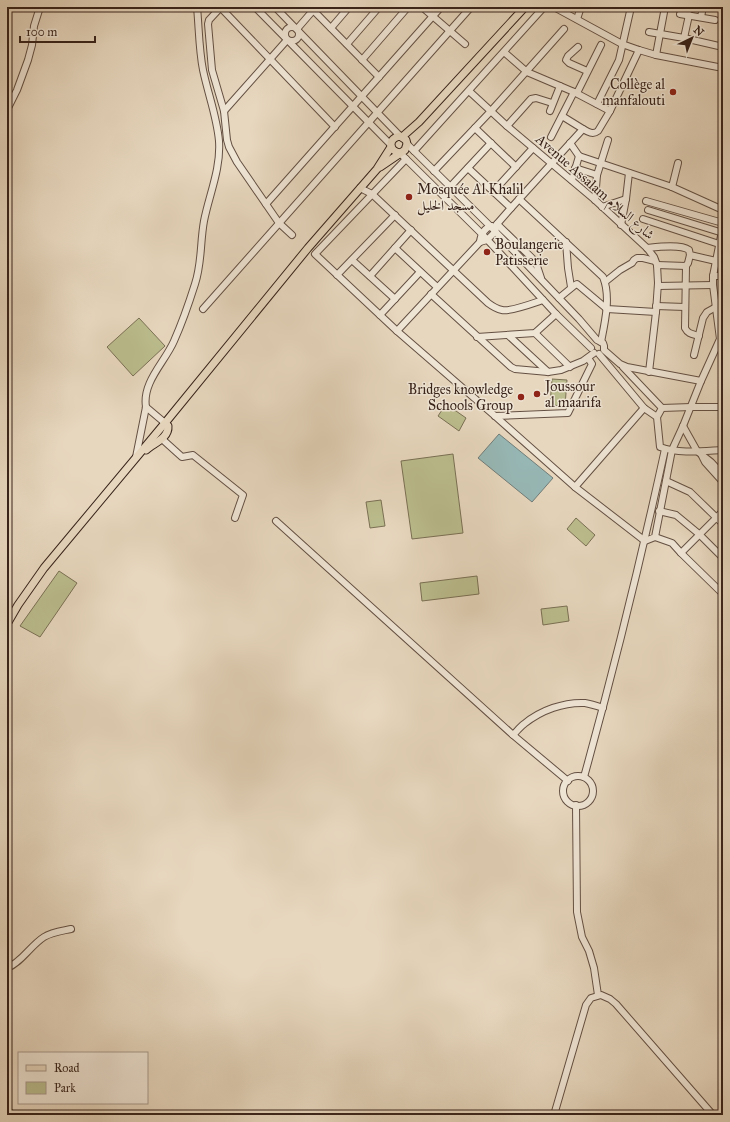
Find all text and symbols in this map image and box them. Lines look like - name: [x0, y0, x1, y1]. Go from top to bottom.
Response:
- scale bar: [20, 18, 95, 44]
- north arrow: [672, 18, 712, 58]
- text: N: [691, 23, 707, 39]
- text: 100 m: [26, 25, 57, 39]
- place label: Collège al manfalouti: [602, 76, 665, 109]
- marker: Collège al manfalouti: [668, 87, 678, 97]
- street label: Avenue Assalam شارع السلام: [529, 130, 658, 246]
- place label: Mosquée Al Khalil مسجد الخليل: [417, 181, 524, 216]
- marker: Mosquée Al Khalil مسجد الخليل: [404, 192, 414, 202]
- place label: Boulangerie Patisserie: [495, 236, 564, 269]
- marker: Boulangerie Patisserie: [482, 247, 492, 257]
- place label: Joussour al maarifa: [543, 378, 601, 411]
- place label: Bridges knowledge Schools Group: [408, 381, 513, 414]
- marker: Joussour al maarifa: [532, 389, 542, 399]
- marker: Bridges knowledge Schools Group: [516, 392, 526, 402]
- legend: [18, 1052, 148, 1104]
- text: Road: [54, 1061, 80, 1075]
- text: Park: [54, 1081, 76, 1095]

